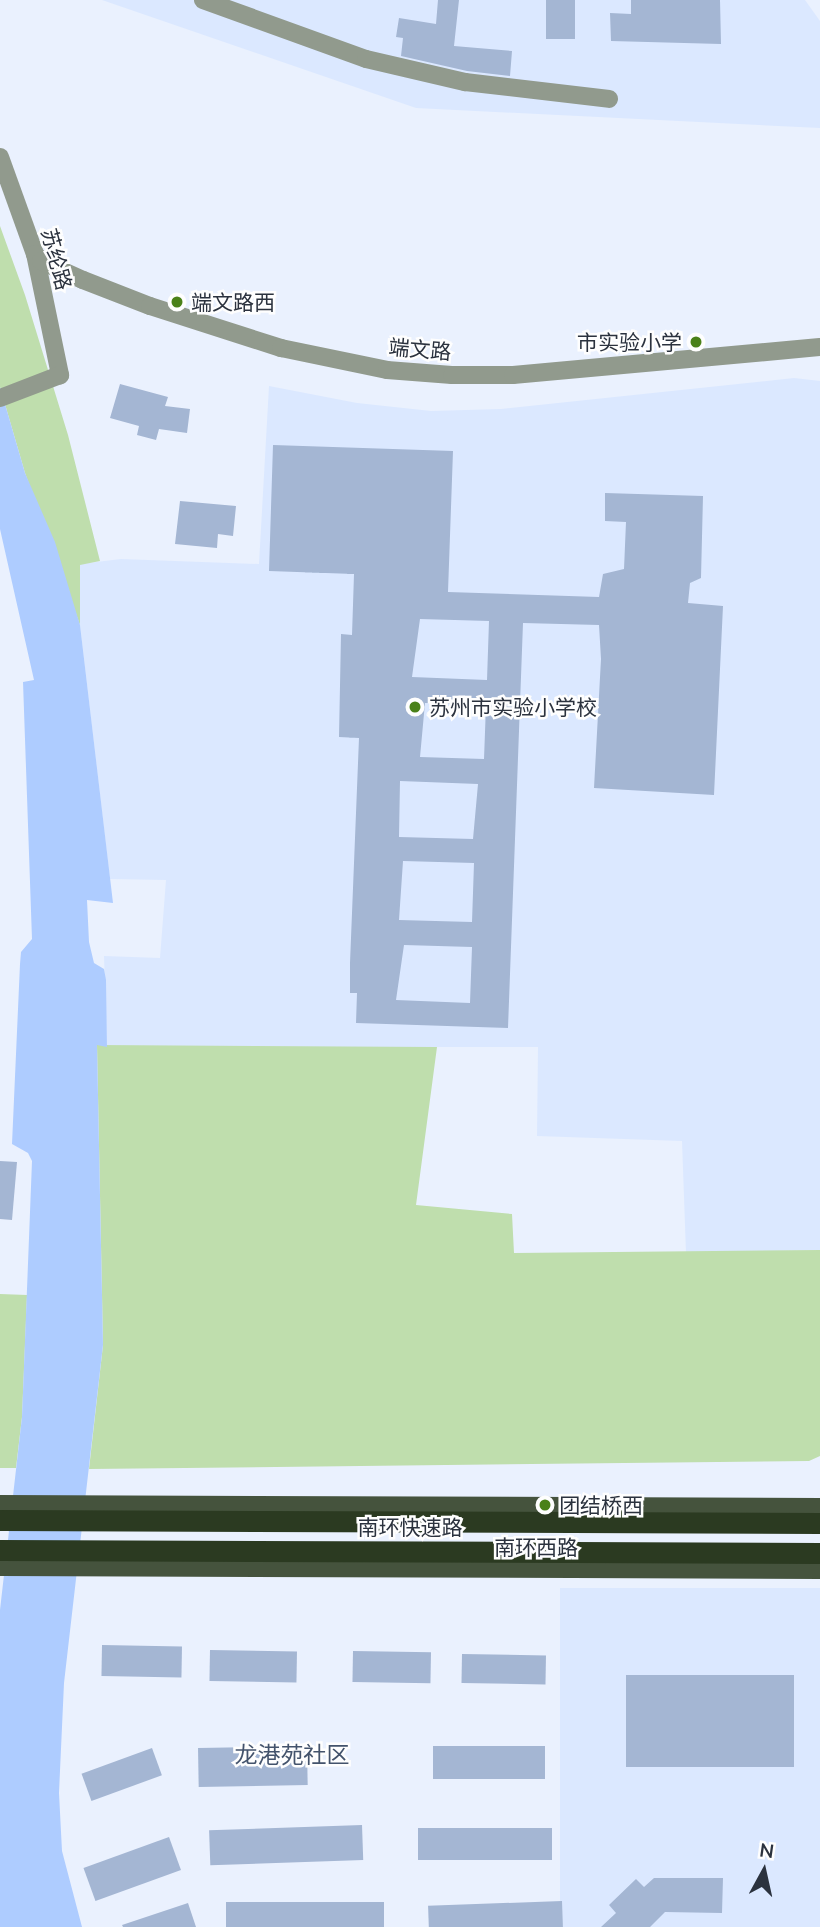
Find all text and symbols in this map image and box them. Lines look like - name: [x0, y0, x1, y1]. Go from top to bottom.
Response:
- street label: 苏纶路: [37, 225, 77, 293]
- place label: 端文路西: [191, 289, 275, 315]
- marker: 端文路西: [169, 294, 185, 310]
- place label: 市实验小学: [577, 329, 682, 355]
- street label: 端文路: [388, 334, 452, 364]
- marker: 市实验小学: [688, 334, 704, 350]
- place label: 苏州市实验小学校: [429, 694, 597, 720]
- marker: 苏州市实验小学校: [407, 699, 423, 715]
- place label: 团结桥西: [559, 1492, 643, 1518]
- marker: 团结桥西: [537, 1497, 553, 1513]
- street label: 南环快速路: [358, 1514, 462, 1540]
- street label: 南环西路: [494, 1534, 578, 1560]
- district label: 龙港苑社区: [235, 1741, 349, 1769]
- north arrow: [729, 1836, 799, 1906]
- text: N: [758, 1837, 776, 1863]

